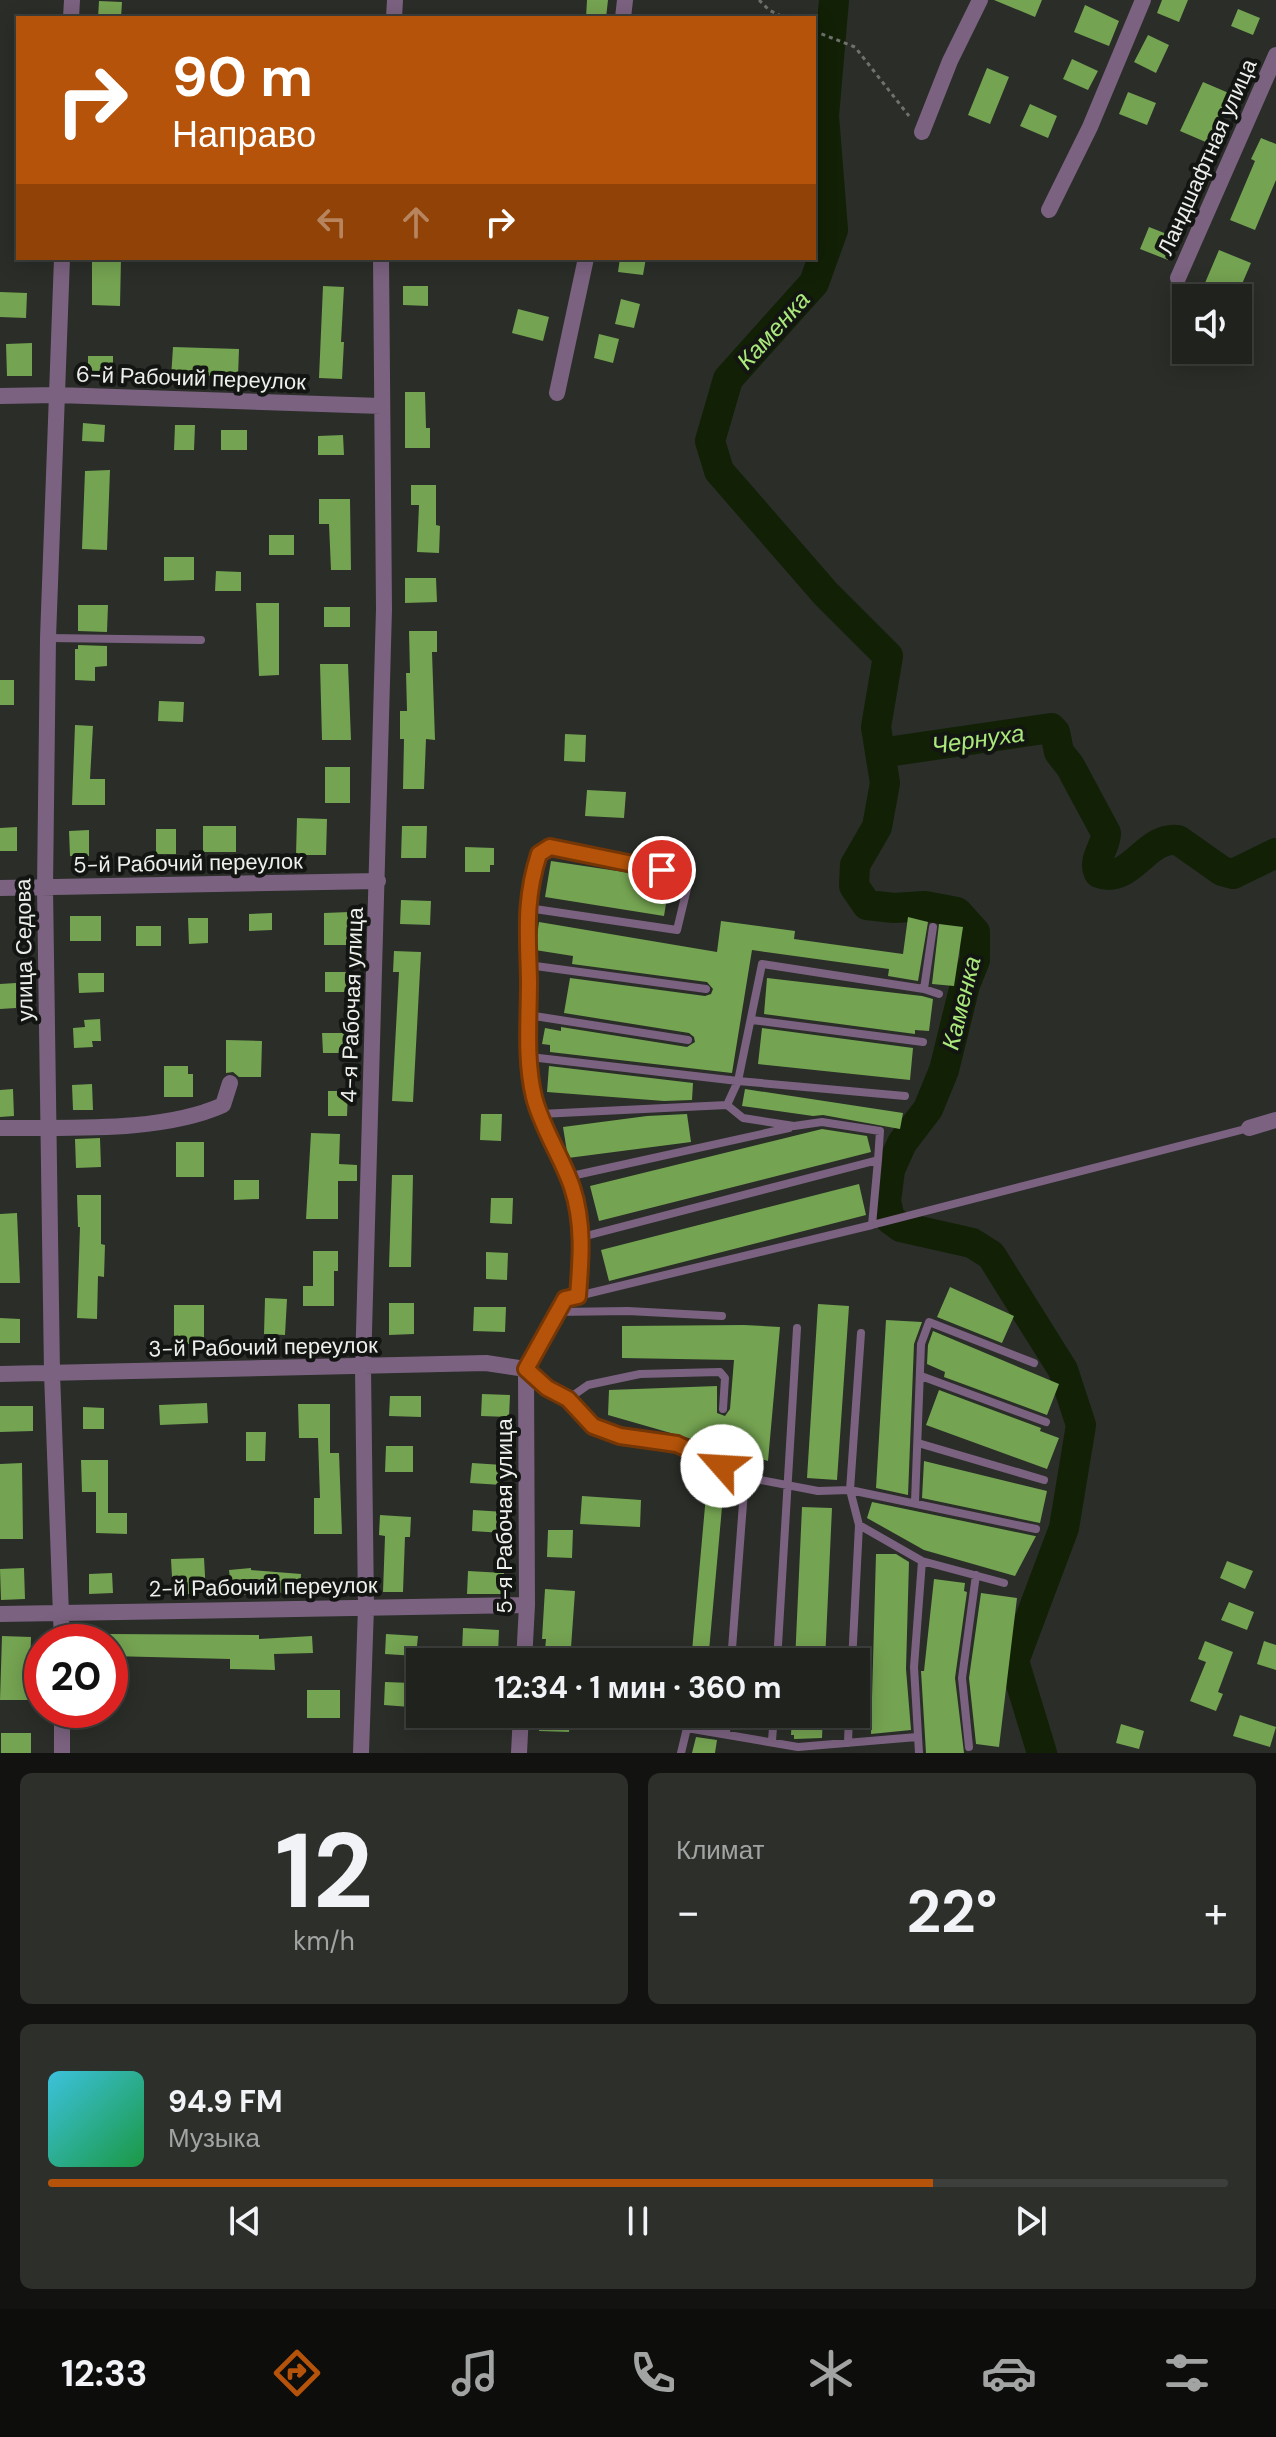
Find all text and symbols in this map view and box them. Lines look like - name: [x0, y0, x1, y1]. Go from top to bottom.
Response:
- text: 90 m: [172, 40, 313, 113]
- icon: right: [40, 48, 144, 152]
- street label: Ландшафтная улица: [1151, 54, 1264, 260]
- text: Направо: [172, 111, 316, 158]
- icon: left: [310, 200, 354, 244]
- icon: ahead: [394, 200, 438, 244]
- icon: right: [478, 200, 522, 244]
- water label: Каменка: [730, 284, 816, 376]
- map controls: [1172, 284, 1252, 364]
- button: sound: [1172, 284, 1252, 364]
- street label: 6-й Рабочий переулок: [76, 359, 307, 397]
- water label: Чернуха: [930, 717, 1026, 761]
- pin: [628, 836, 696, 904]
- street label: 5-й Рабочий переулок: [73, 846, 303, 880]
- icon: arrive: [640, 848, 684, 892]
- street label: улица Седова: [8, 878, 40, 1022]
- street label: 4-я Рабочая улица: [334, 906, 370, 1103]
- water label: Каменка: [934, 953, 988, 1053]
- street label: 3-й Рабочий переулок: [148, 1330, 378, 1363]
- street label: 5-я Рабочая улица: [490, 1417, 519, 1614]
- position arrow: [680, 1424, 764, 1508]
- street label: 2-й Рабочий переулок: [148, 1570, 378, 1603]
- speed limit sign: 20: [24, 1624, 128, 1728]
- text: 12:34 · 1 мин · 360 m: [495, 1668, 782, 1707]
- text: 12: [275, 1804, 373, 1939]
- text: Климат: [676, 1833, 765, 1867]
- text: 22°: [906, 1872, 998, 1951]
- text: −: [676, 1883, 700, 1941]
- text: +: [1204, 1883, 1228, 1941]
- text: km/h: [293, 1924, 355, 1958]
- text: 94.9 FM: [168, 2082, 283, 2121]
- text: Музыка: [168, 2121, 260, 2155]
- icon: previous: [223, 2199, 267, 2243]
- icon: pause: [616, 2199, 660, 2243]
- icon: next: [1009, 2199, 1053, 2243]
- icon: directions: [269, 2345, 325, 2401]
- icon: music: [447, 2345, 503, 2401]
- icon: phone: [625, 2345, 681, 2401]
- icon: climate: [803, 2345, 859, 2401]
- icon: car: [981, 2345, 1037, 2401]
- icon: filters: [1159, 2345, 1215, 2401]
- text: 12:33: [61, 2350, 147, 2397]

